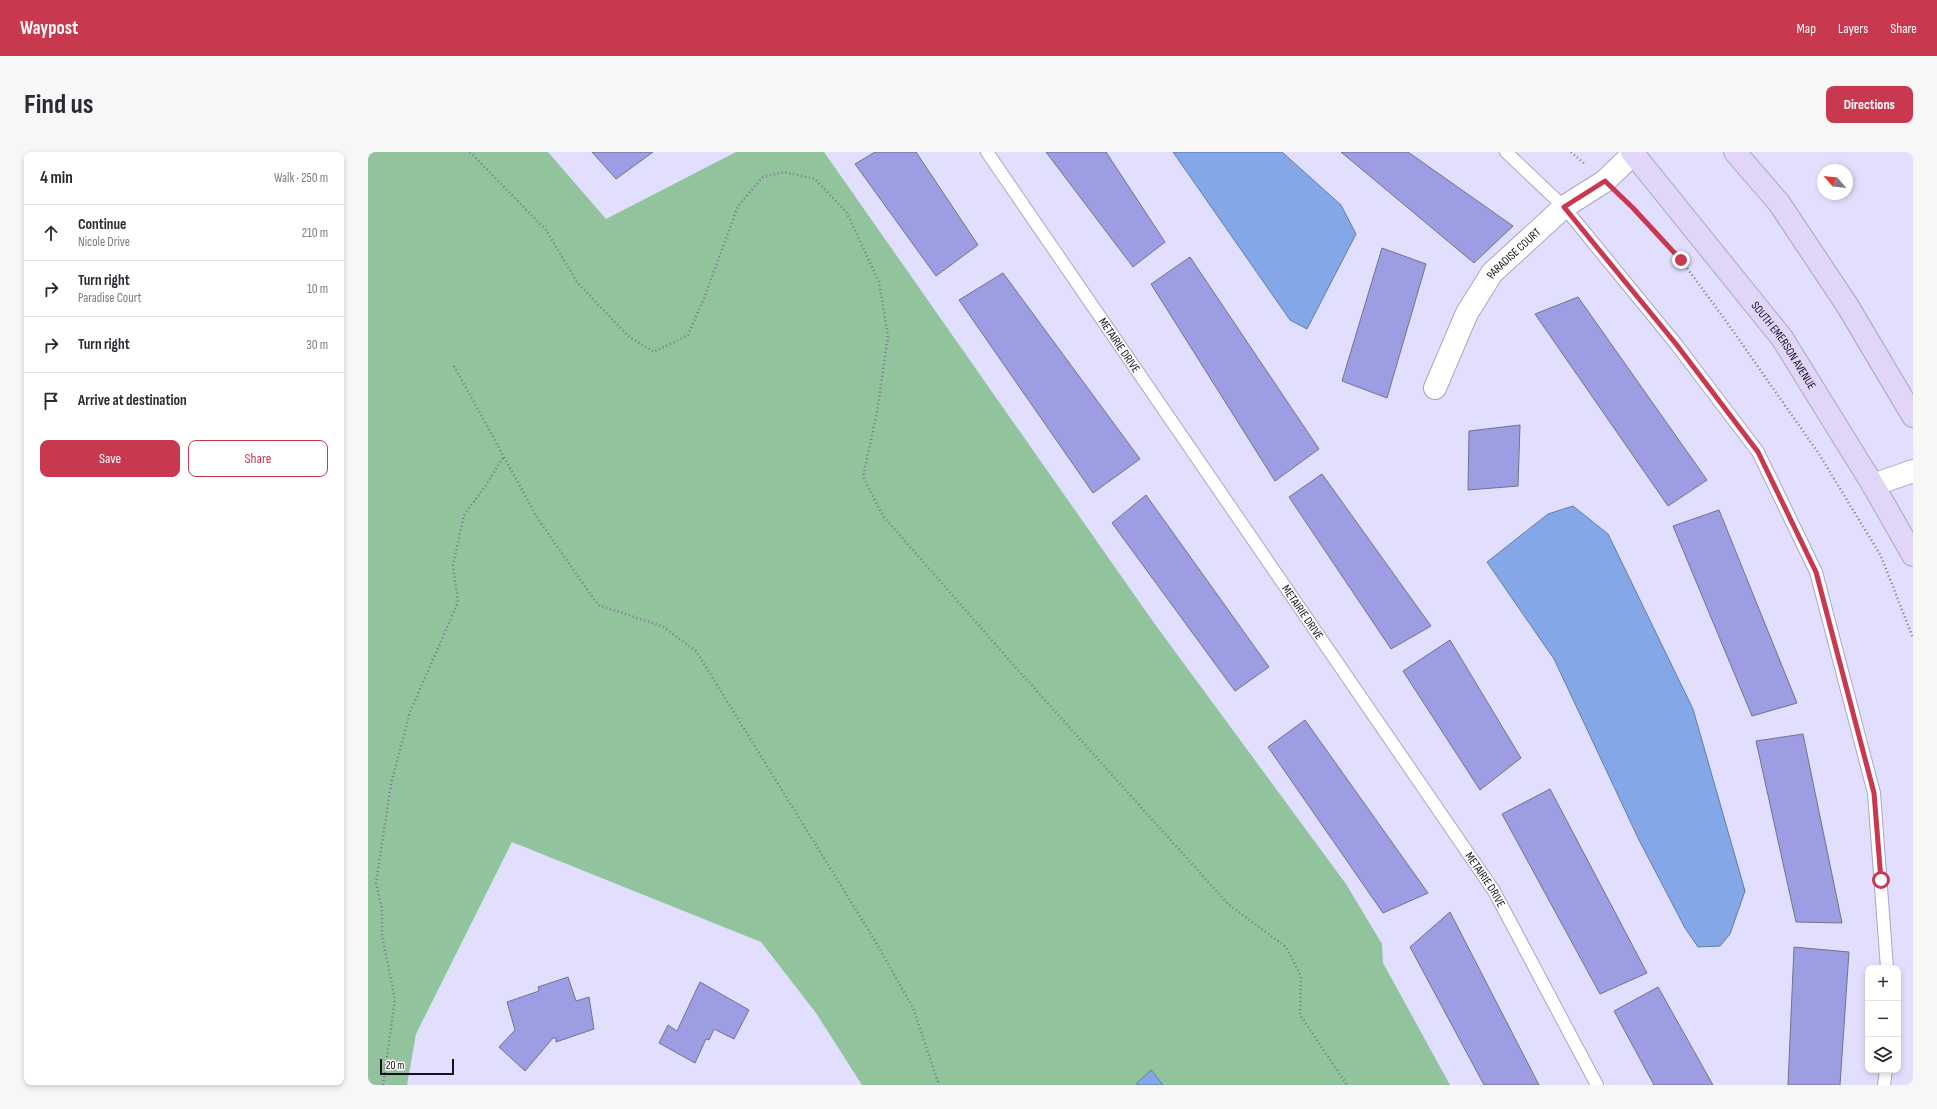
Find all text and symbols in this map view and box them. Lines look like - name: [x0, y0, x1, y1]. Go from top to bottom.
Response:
- text: Waypost: [20, 17, 78, 40]
- text: Map: [1796, 20, 1816, 37]
- text: Layers: [1838, 20, 1868, 37]
- text: Share: [1890, 20, 1917, 37]
- button: Directions: [1826, 86, 1913, 123]
- text: Find us: [24, 88, 93, 121]
- north arrow: [1817, 164, 1853, 200]
- text: 4 min: [40, 168, 73, 188]
- text: Walk · 250 m: [274, 170, 328, 186]
- text: Continue: [78, 215, 127, 234]
- icon: ahead: [40, 222, 62, 244]
- street label: PARADISE COURT: [1483, 224, 1544, 281]
- text: 210 m: [302, 225, 328, 241]
- text: Nicole Drive: [78, 234, 130, 250]
- route end: [1672, 251, 1690, 269]
- text: Turn right: [78, 271, 130, 290]
- icon: right: [40, 278, 62, 300]
- text: 10 m: [307, 281, 328, 297]
- text: Paradise Court: [78, 290, 142, 306]
- street label: SOUTH EMERSON AVENUE: [1748, 298, 1819, 392]
- street label: METAIRIE DRIVE: [1095, 315, 1143, 375]
- icon: right: [40, 334, 62, 356]
- text: Turn right: [78, 335, 130, 354]
- text: 30 m: [306, 337, 328, 353]
- icon: arrive: [40, 390, 62, 412]
- text: Arrive at destination: [78, 391, 187, 410]
- button: Save: [40, 440, 180, 477]
- button: Share: [188, 440, 328, 477]
- street label: METAIRIE DRIVE: [1279, 582, 1327, 642]
- street label: METAIRIE DRIVE: [1462, 849, 1509, 910]
- route start: [1872, 871, 1890, 889]
- map controls: [1865, 965, 1901, 1073]
- button: +: [1865, 965, 1901, 1001]
- button: −: [1865, 1001, 1901, 1037]
- button: layers: [1865, 1037, 1901, 1073]
- scale bar: [380, 1057, 454, 1076]
- text: 20 m: [386, 1059, 404, 1072]

